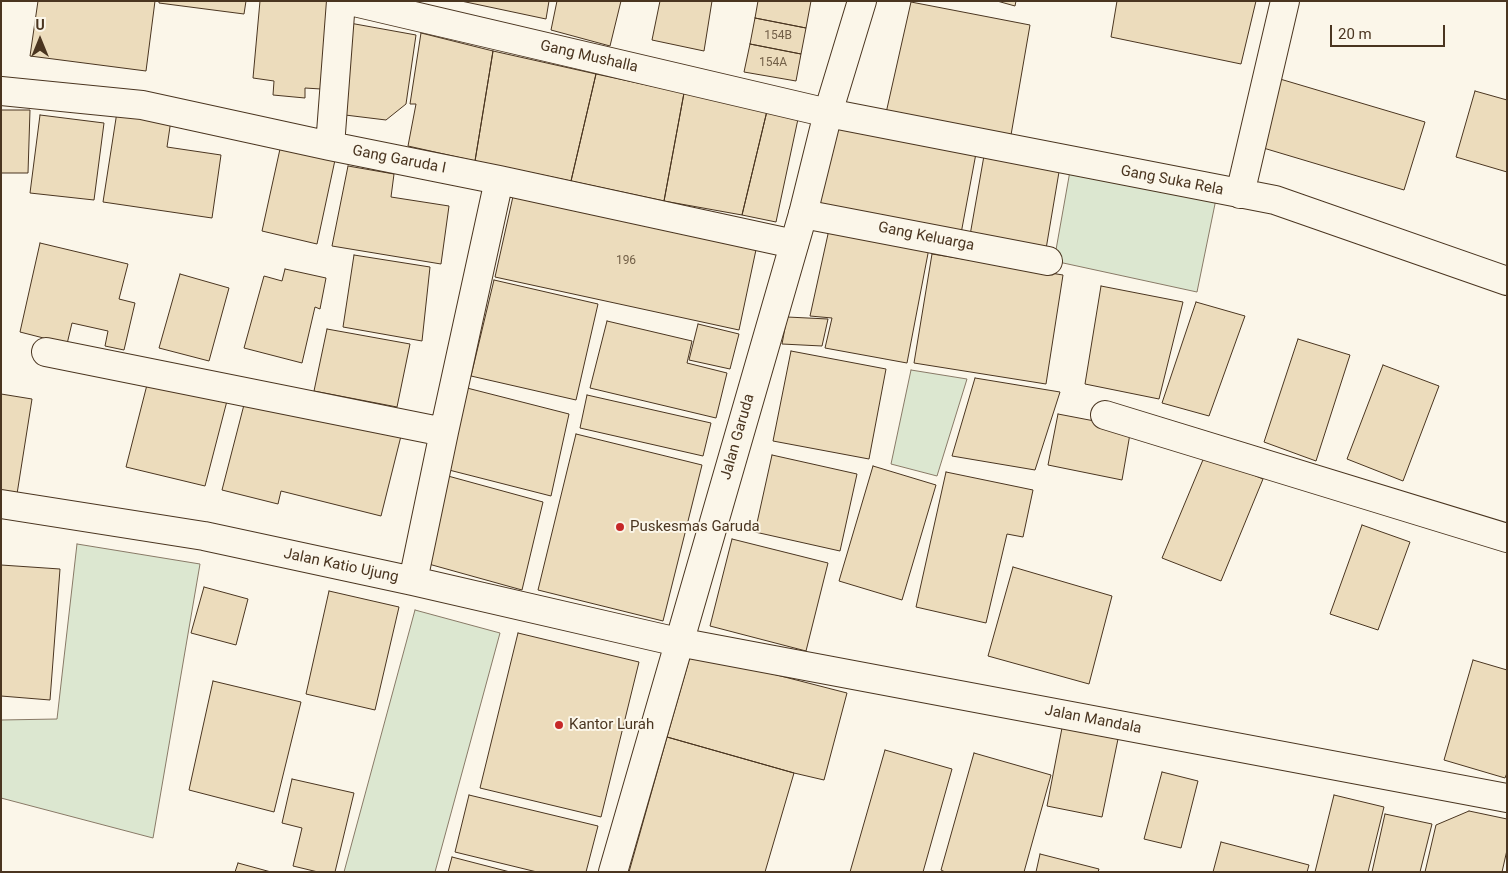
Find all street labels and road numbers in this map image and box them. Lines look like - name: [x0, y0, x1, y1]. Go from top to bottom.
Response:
- street label: Gang Mushalla: [538, 37, 640, 77]
- street label: Gang Garuda I: [351, 142, 447, 178]
- street label: Gang Suka Rela: [1119, 162, 1225, 200]
- street label: Gang Keluarga: [876, 219, 976, 255]
- street label: Jalan Garuda: [717, 392, 759, 482]
- street label: Jalan Katio Ujung: [282, 545, 400, 587]
- street label: Jalan Mandala: [1043, 702, 1143, 738]

